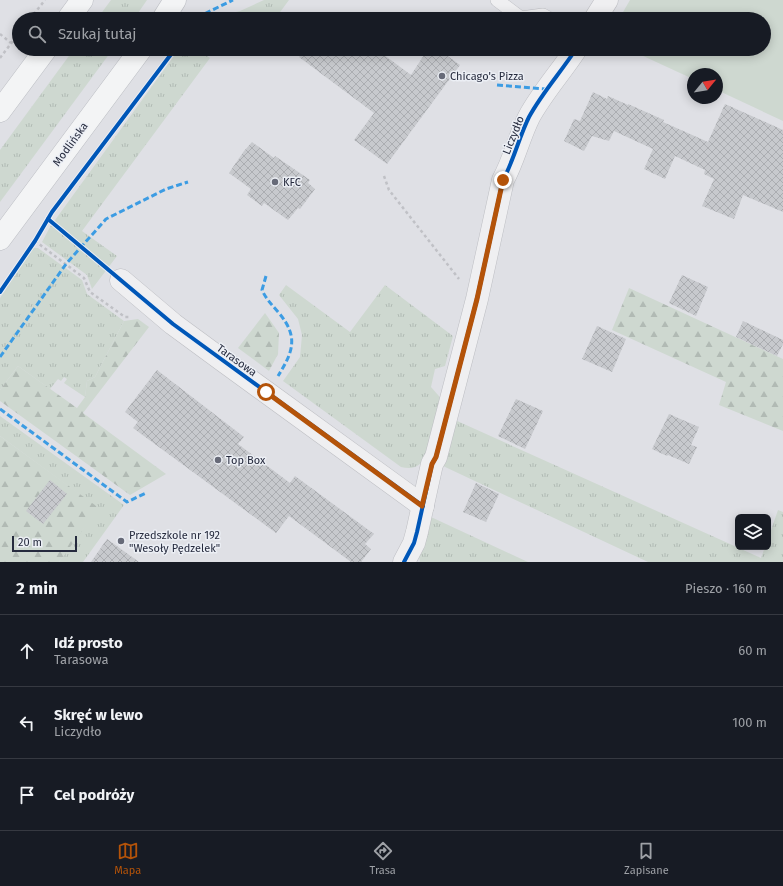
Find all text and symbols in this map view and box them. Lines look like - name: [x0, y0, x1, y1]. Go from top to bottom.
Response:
- search box: [12, 12, 771, 56]
- icon: search: [26, 23, 48, 45]
- text: Szukaj tutaj: [58, 25, 136, 43]
- north arrow: [687, 68, 723, 104]
- place label: Chicago's Pizza: [450, 70, 524, 83]
- marker: Chicago's Pizza: [437, 71, 447, 81]
- street label: Liczydło: [500, 114, 527, 156]
- street label: Modlińska: [50, 120, 91, 169]
- route end: [494, 171, 512, 189]
- place label: KFC: [283, 176, 301, 189]
- marker: KFC: [270, 177, 280, 187]
- street label: Tarasowa: [214, 342, 259, 379]
- route start: [257, 383, 275, 401]
- place label: Top Box: [226, 454, 266, 467]
- marker: Top Box: [213, 455, 223, 465]
- map controls: [735, 514, 771, 550]
- button: layers: [735, 514, 771, 550]
- place label: Przedszkole nr 192 "Wesoły Pędzelek": [129, 529, 220, 555]
- scale bar: [12, 534, 77, 553]
- text: 20 m: [18, 536, 42, 549]
- marker: Przedszkole nr 192 "Wesoły Pędzelek": [116, 536, 126, 546]
- text: 2 min: [16, 578, 58, 599]
- text: Pieszo · 160 m: [685, 581, 767, 596]
- text: Idź prosto: [54, 634, 123, 652]
- icon: ahead: [16, 640, 38, 662]
- text: 60 m: [738, 643, 767, 658]
- text: Tarasowa: [54, 652, 109, 667]
- text: Skręć w lewo: [54, 706, 143, 724]
- icon: left: [16, 712, 38, 734]
- text: 100 m: [732, 715, 767, 730]
- text: Liczydło: [54, 724, 102, 739]
- icon: arrive: [16, 784, 38, 806]
- text: Cel podróży: [54, 786, 134, 804]
- tab: Mapa: [114, 840, 141, 877]
- tab: Trasa: [370, 840, 396, 877]
- tab: Zapisane: [624, 840, 669, 877]

